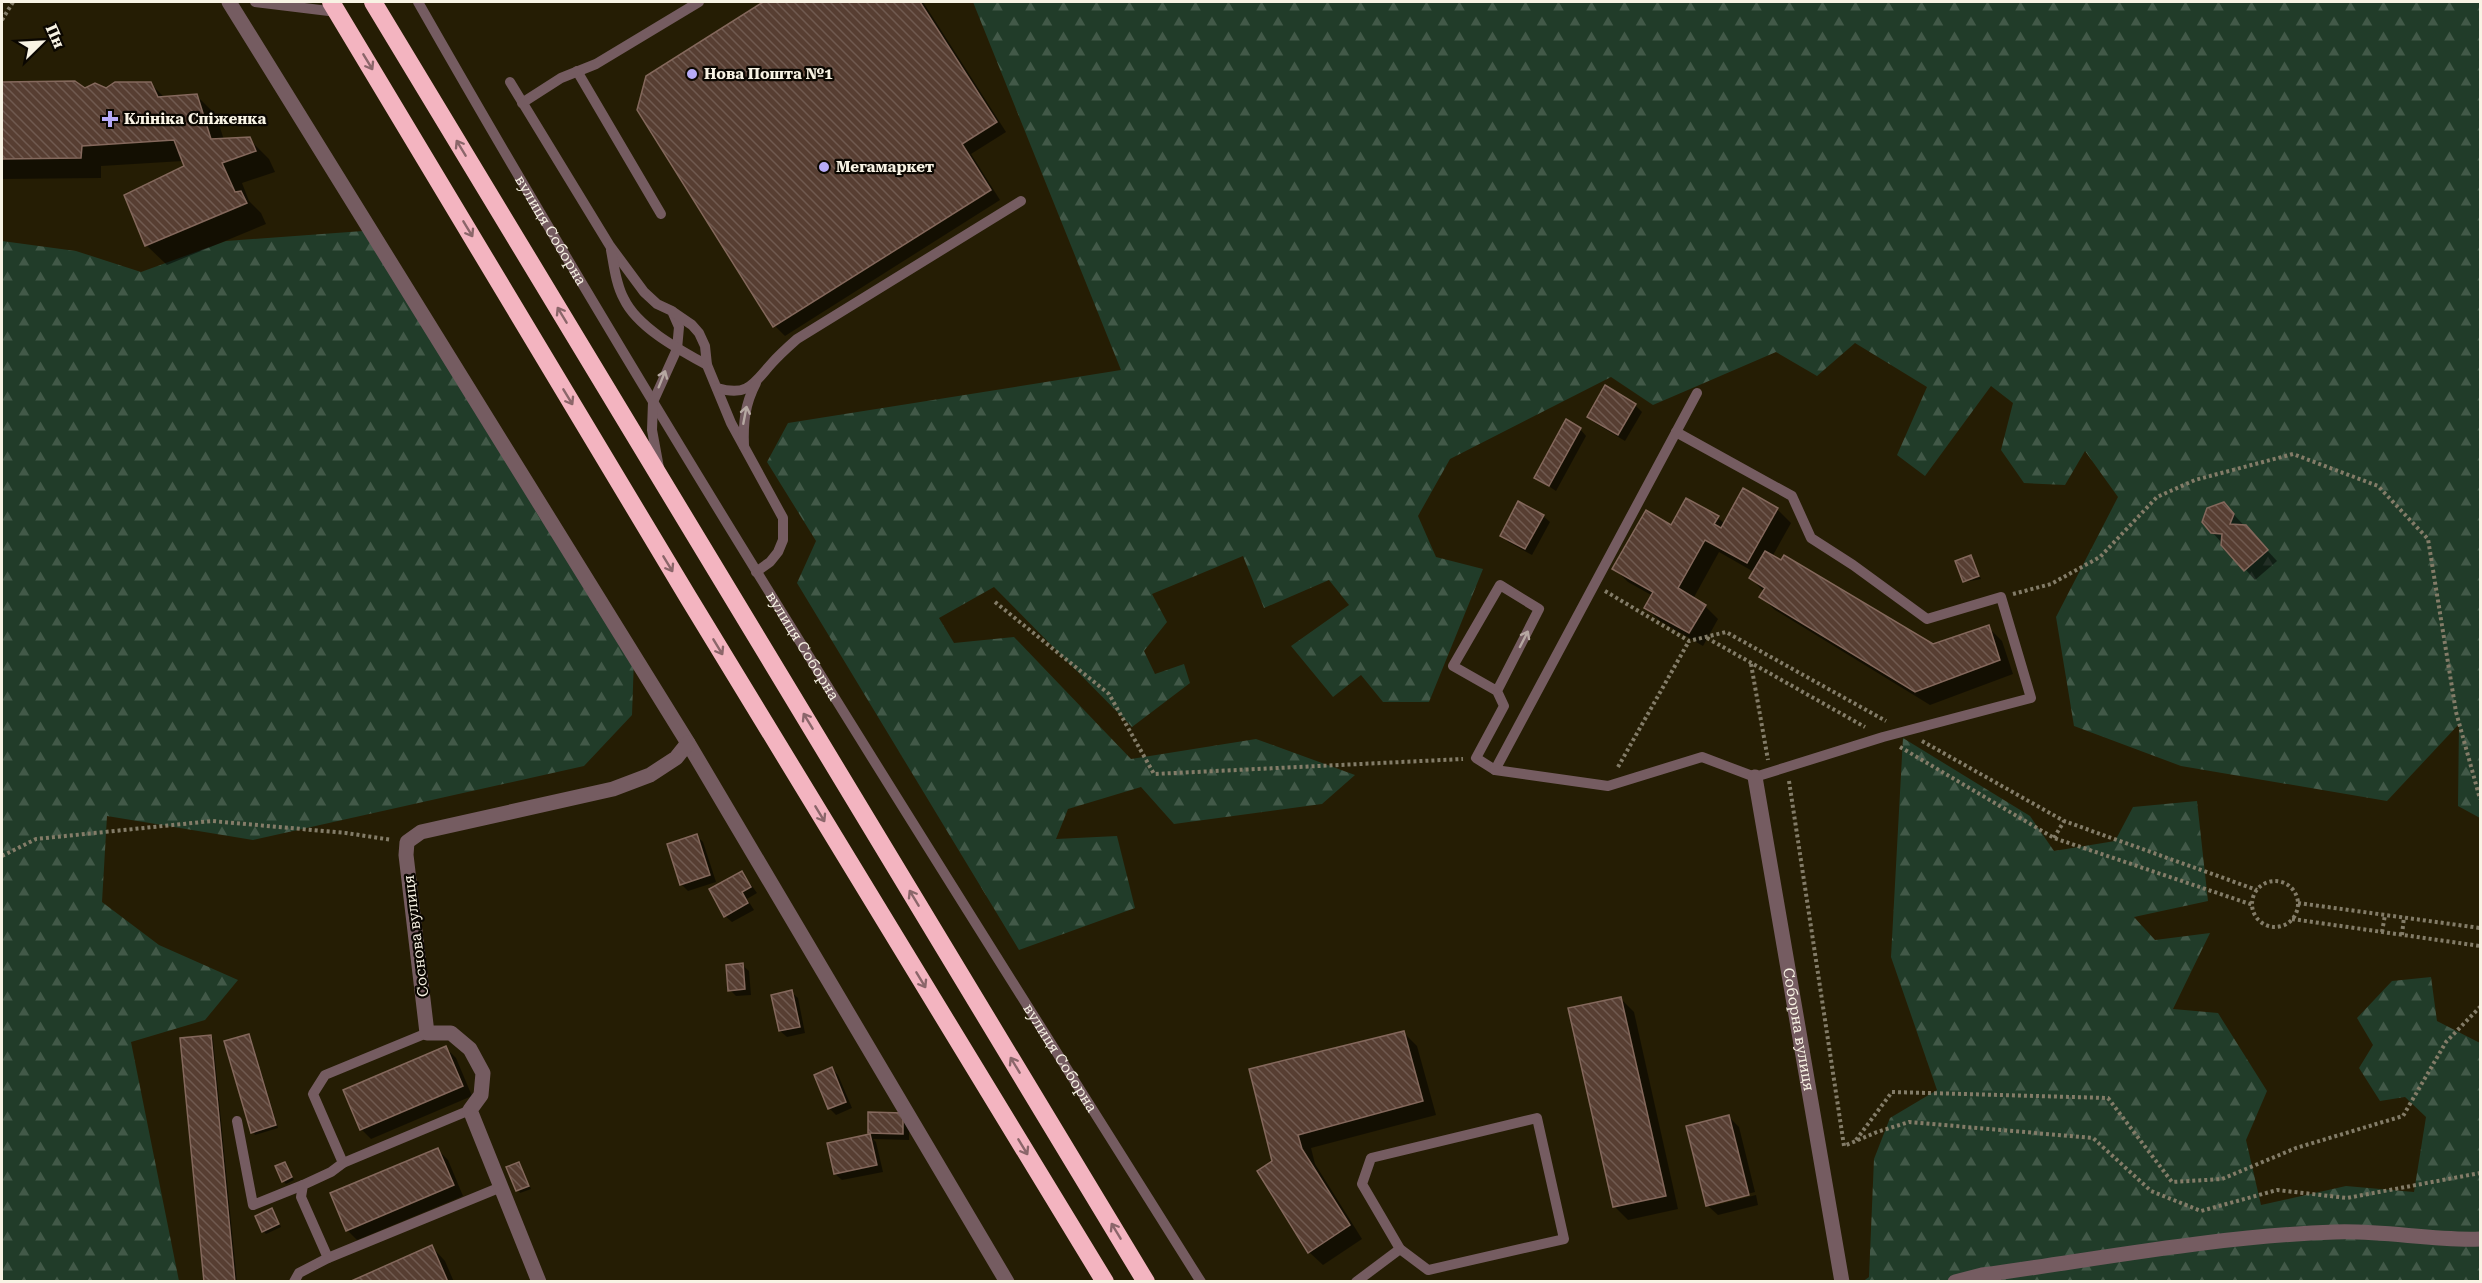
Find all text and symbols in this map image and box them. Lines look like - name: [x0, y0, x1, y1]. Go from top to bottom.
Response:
- north arrow: [12, 12, 72, 72]
- text: Пн: [42, 21, 69, 51]
- one-way arrow: [362, 53, 374, 70]
- place label: Нова Пошта №1: [704, 65, 833, 83]
- marker: Нова Пошта №1: [685, 67, 699, 81]
- marker: Клініка Спіженка: [101, 110, 119, 128]
- place label: Клініка Спіженка: [124, 110, 266, 128]
- one-way arrow: [455, 140, 467, 157]
- place label: Мегамаркет: [836, 158, 934, 176]
- marker: Мегамаркет: [817, 160, 831, 174]
- street label: вулиця Соборна: [511, 172, 590, 289]
- one-way arrow: [462, 220, 474, 237]
- one-way arrow: [556, 307, 568, 324]
- one-way arrow: [658, 370, 669, 389]
- one-way arrow: [562, 388, 574, 405]
- one-way arrow: [740, 406, 751, 425]
- one-way arrow: [663, 555, 675, 572]
- street label: вулиця Соборна: [762, 588, 843, 704]
- one-way arrow: [1518, 631, 1530, 648]
- one-way arrow: [713, 638, 725, 655]
- one-way arrow: [801, 713, 813, 730]
- one-way arrow: [813, 805, 826, 822]
- street label: Соснова вулиця: [400, 874, 432, 998]
- one-way arrow: [908, 890, 920, 907]
- street label: Соборна вулиця: [1779, 966, 1818, 1092]
- one-way arrow: [916, 971, 928, 988]
- street label: вулиця Соборна: [1019, 1000, 1101, 1116]
- one-way arrow: [1009, 1057, 1021, 1074]
- one-way arrow: [1017, 1138, 1029, 1155]
- one-way arrow: [1110, 1223, 1122, 1240]

